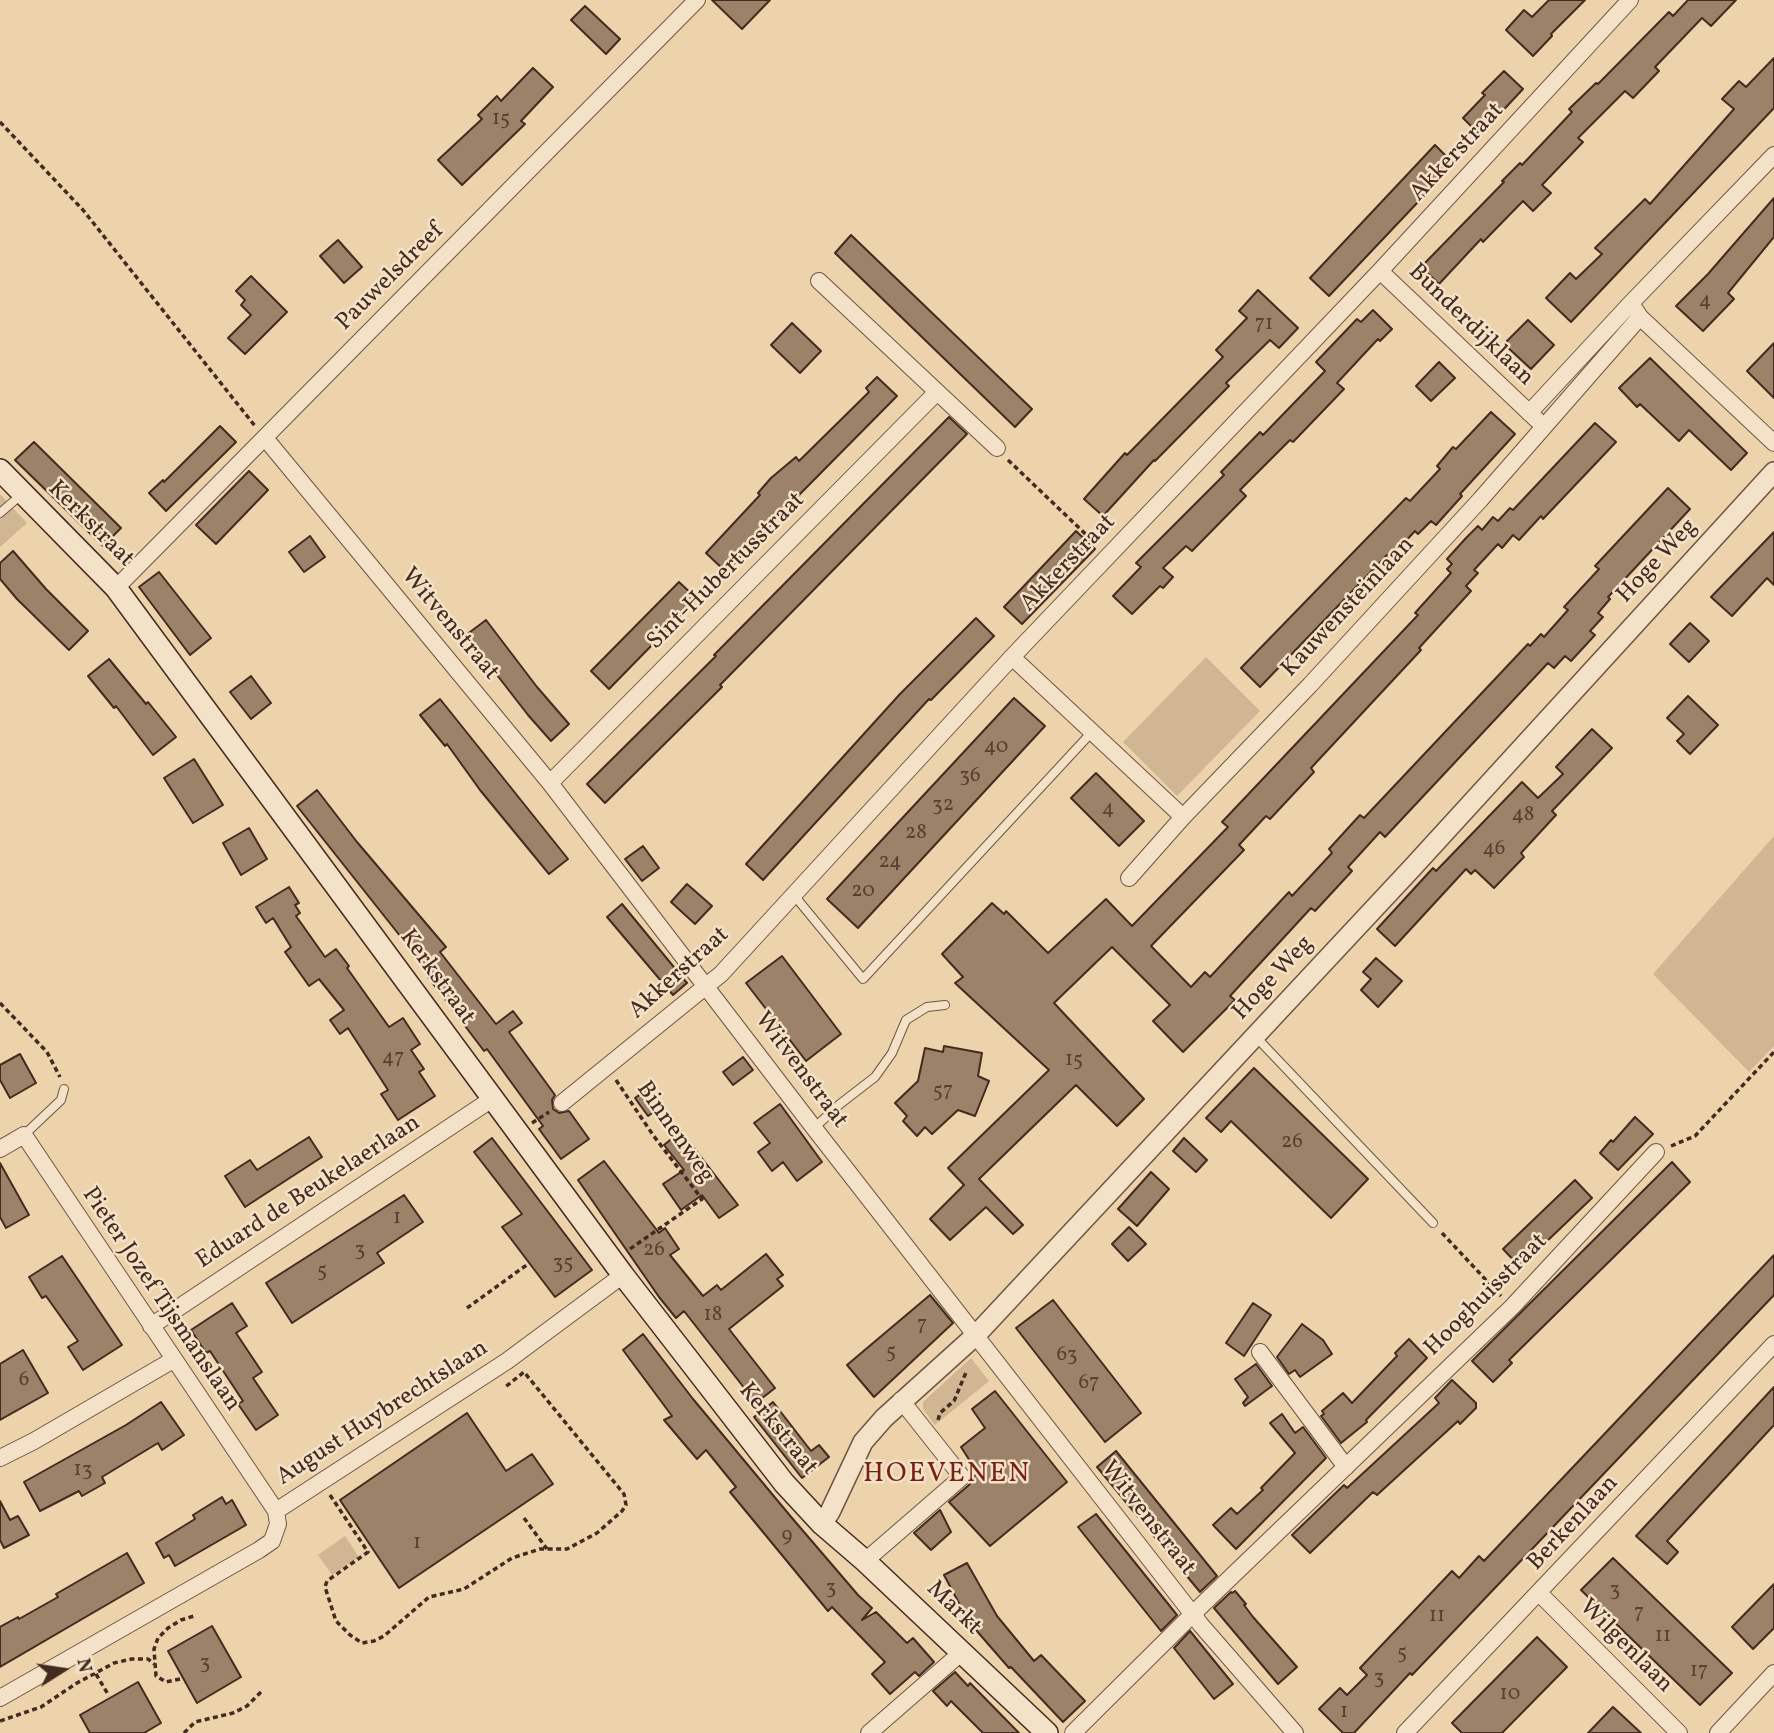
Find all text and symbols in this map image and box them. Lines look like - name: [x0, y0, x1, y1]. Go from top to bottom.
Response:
- street label: Akkerstraat: [1405, 98, 1511, 208]
- house number: 15: [492, 107, 510, 133]
- street label: Pauwelsdreef: [331, 218, 451, 338]
- street label: Bunderdijklaan: [1401, 259, 1539, 393]
- house number: 4: [1699, 289, 1711, 315]
- house number: 71: [1255, 312, 1273, 338]
- street label: Kerkstraat: [41, 476, 139, 574]
- street label: Sint-Hubertusstraat: [642, 487, 812, 657]
- street label: Akkerstraat: [1015, 509, 1123, 619]
- street label: Hoge Weg: [1612, 514, 1704, 610]
- street label: Kauwensteinlaan: [1276, 532, 1422, 684]
- street label: Witvenstraat: [394, 563, 504, 687]
- house number: 40: [984, 735, 1008, 761]
- house number: 36: [959, 764, 981, 790]
- house number: 32: [932, 793, 954, 819]
- house number: 4: [1102, 797, 1114, 823]
- house number: 48: [1512, 803, 1534, 829]
- house number: 28: [905, 821, 927, 847]
- house number: 46: [1483, 837, 1505, 863]
- house number: 24: [878, 850, 902, 876]
- house number: 20: [851, 879, 875, 905]
- street label: Akkerstraat: [624, 922, 736, 1026]
- street label: Kerkstraat: [392, 925, 480, 1031]
- street label: Hoge Weg: [1228, 931, 1320, 1027]
- street label: Witvenstraat: [747, 1007, 853, 1135]
- house number: 47: [382, 1046, 404, 1072]
- house number: 15: [1065, 1048, 1083, 1074]
- street label: Binnenweg: [628, 1077, 720, 1189]
- house number: 57: [933, 1079, 953, 1105]
- street label: Eduard de Beukelaerlaan: [192, 1110, 426, 1276]
- house number: 26: [1281, 1130, 1303, 1156]
- street label: Pieter Jozef Tijsmanslaan: [74, 1182, 246, 1418]
- house number: 1: [393, 1206, 401, 1232]
- street label: Hooghuisstraat: [1420, 1229, 1554, 1363]
- house number: 3: [355, 1238, 365, 1264]
- house number: 26: [643, 1238, 665, 1264]
- house number: 35: [553, 1251, 573, 1277]
- house number: 5: [317, 1259, 327, 1285]
- house number: 18: [704, 1303, 722, 1329]
- house number: 7: [917, 1313, 927, 1339]
- street label: August Huybrechtslaan: [272, 1335, 494, 1493]
- house number: 5: [886, 1340, 896, 1366]
- house number: 63: [1056, 1343, 1078, 1369]
- house number: 6: [19, 1368, 29, 1394]
- house number: 67: [1079, 1371, 1099, 1397]
- street label: Kerkstraat: [731, 1378, 823, 1482]
- street label: Witvenstraat: [1093, 1456, 1201, 1582]
- house number: 13: [74, 1458, 92, 1484]
- district label: HOEVENEN: [864, 1459, 1030, 1493]
- street label: Berkenlaan: [1522, 1470, 1626, 1578]
- house number: 9: [782, 1524, 792, 1550]
- house number: 1: [413, 1531, 421, 1557]
- house number: 3: [826, 1576, 836, 1602]
- street label: Markt: [919, 1576, 987, 1642]
- house number: 3: [1610, 1578, 1620, 1604]
- street label: Wilgenlaan: [1572, 1594, 1678, 1700]
- house number: 7: [1634, 1601, 1644, 1627]
- house number: 11: [1429, 1604, 1445, 1630]
- house number: 11: [1655, 1624, 1671, 1650]
- north arrow: [28, 1635, 98, 1705]
- house number: 5: [1397, 1641, 1407, 1667]
- house number: 3: [200, 1651, 210, 1677]
- text: N: [69, 1656, 98, 1675]
- house number: 17: [1690, 1659, 1708, 1685]
- house number: 3: [1374, 1666, 1384, 1692]
- house number: 10: [1500, 1682, 1520, 1708]
- house number: 1: [1340, 1700, 1348, 1726]

